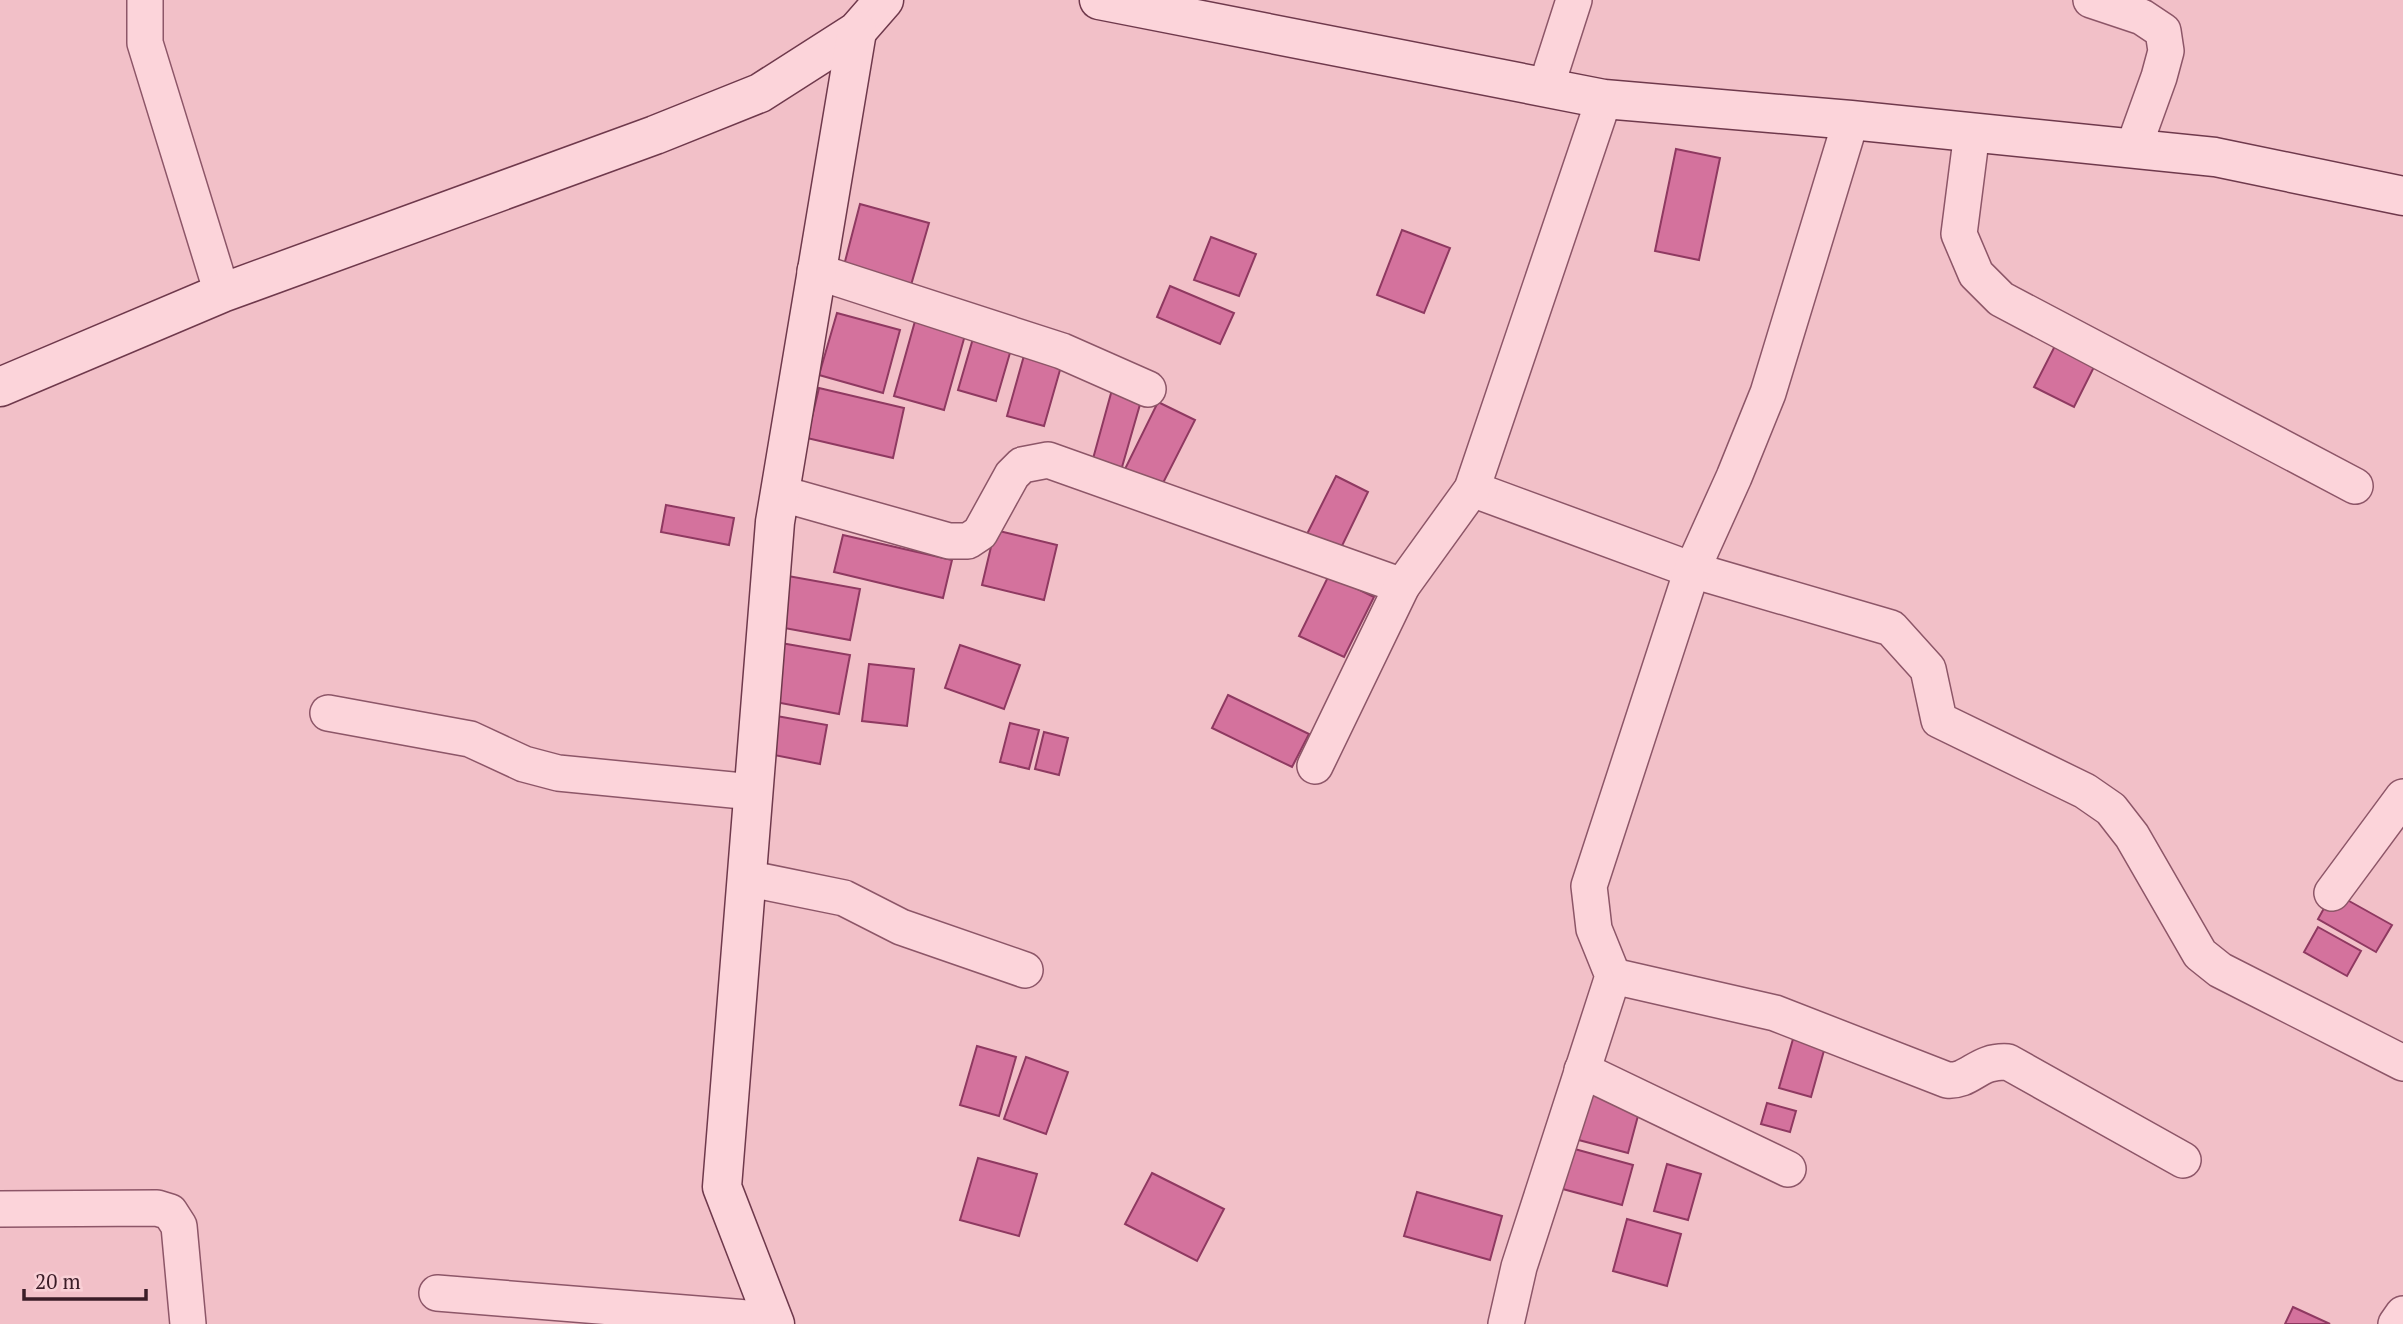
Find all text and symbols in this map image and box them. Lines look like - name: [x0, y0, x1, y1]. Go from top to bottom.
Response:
- scale bar: [24, 1258, 147, 1302]
- text: 20 m: [35, 1267, 81, 1295]

